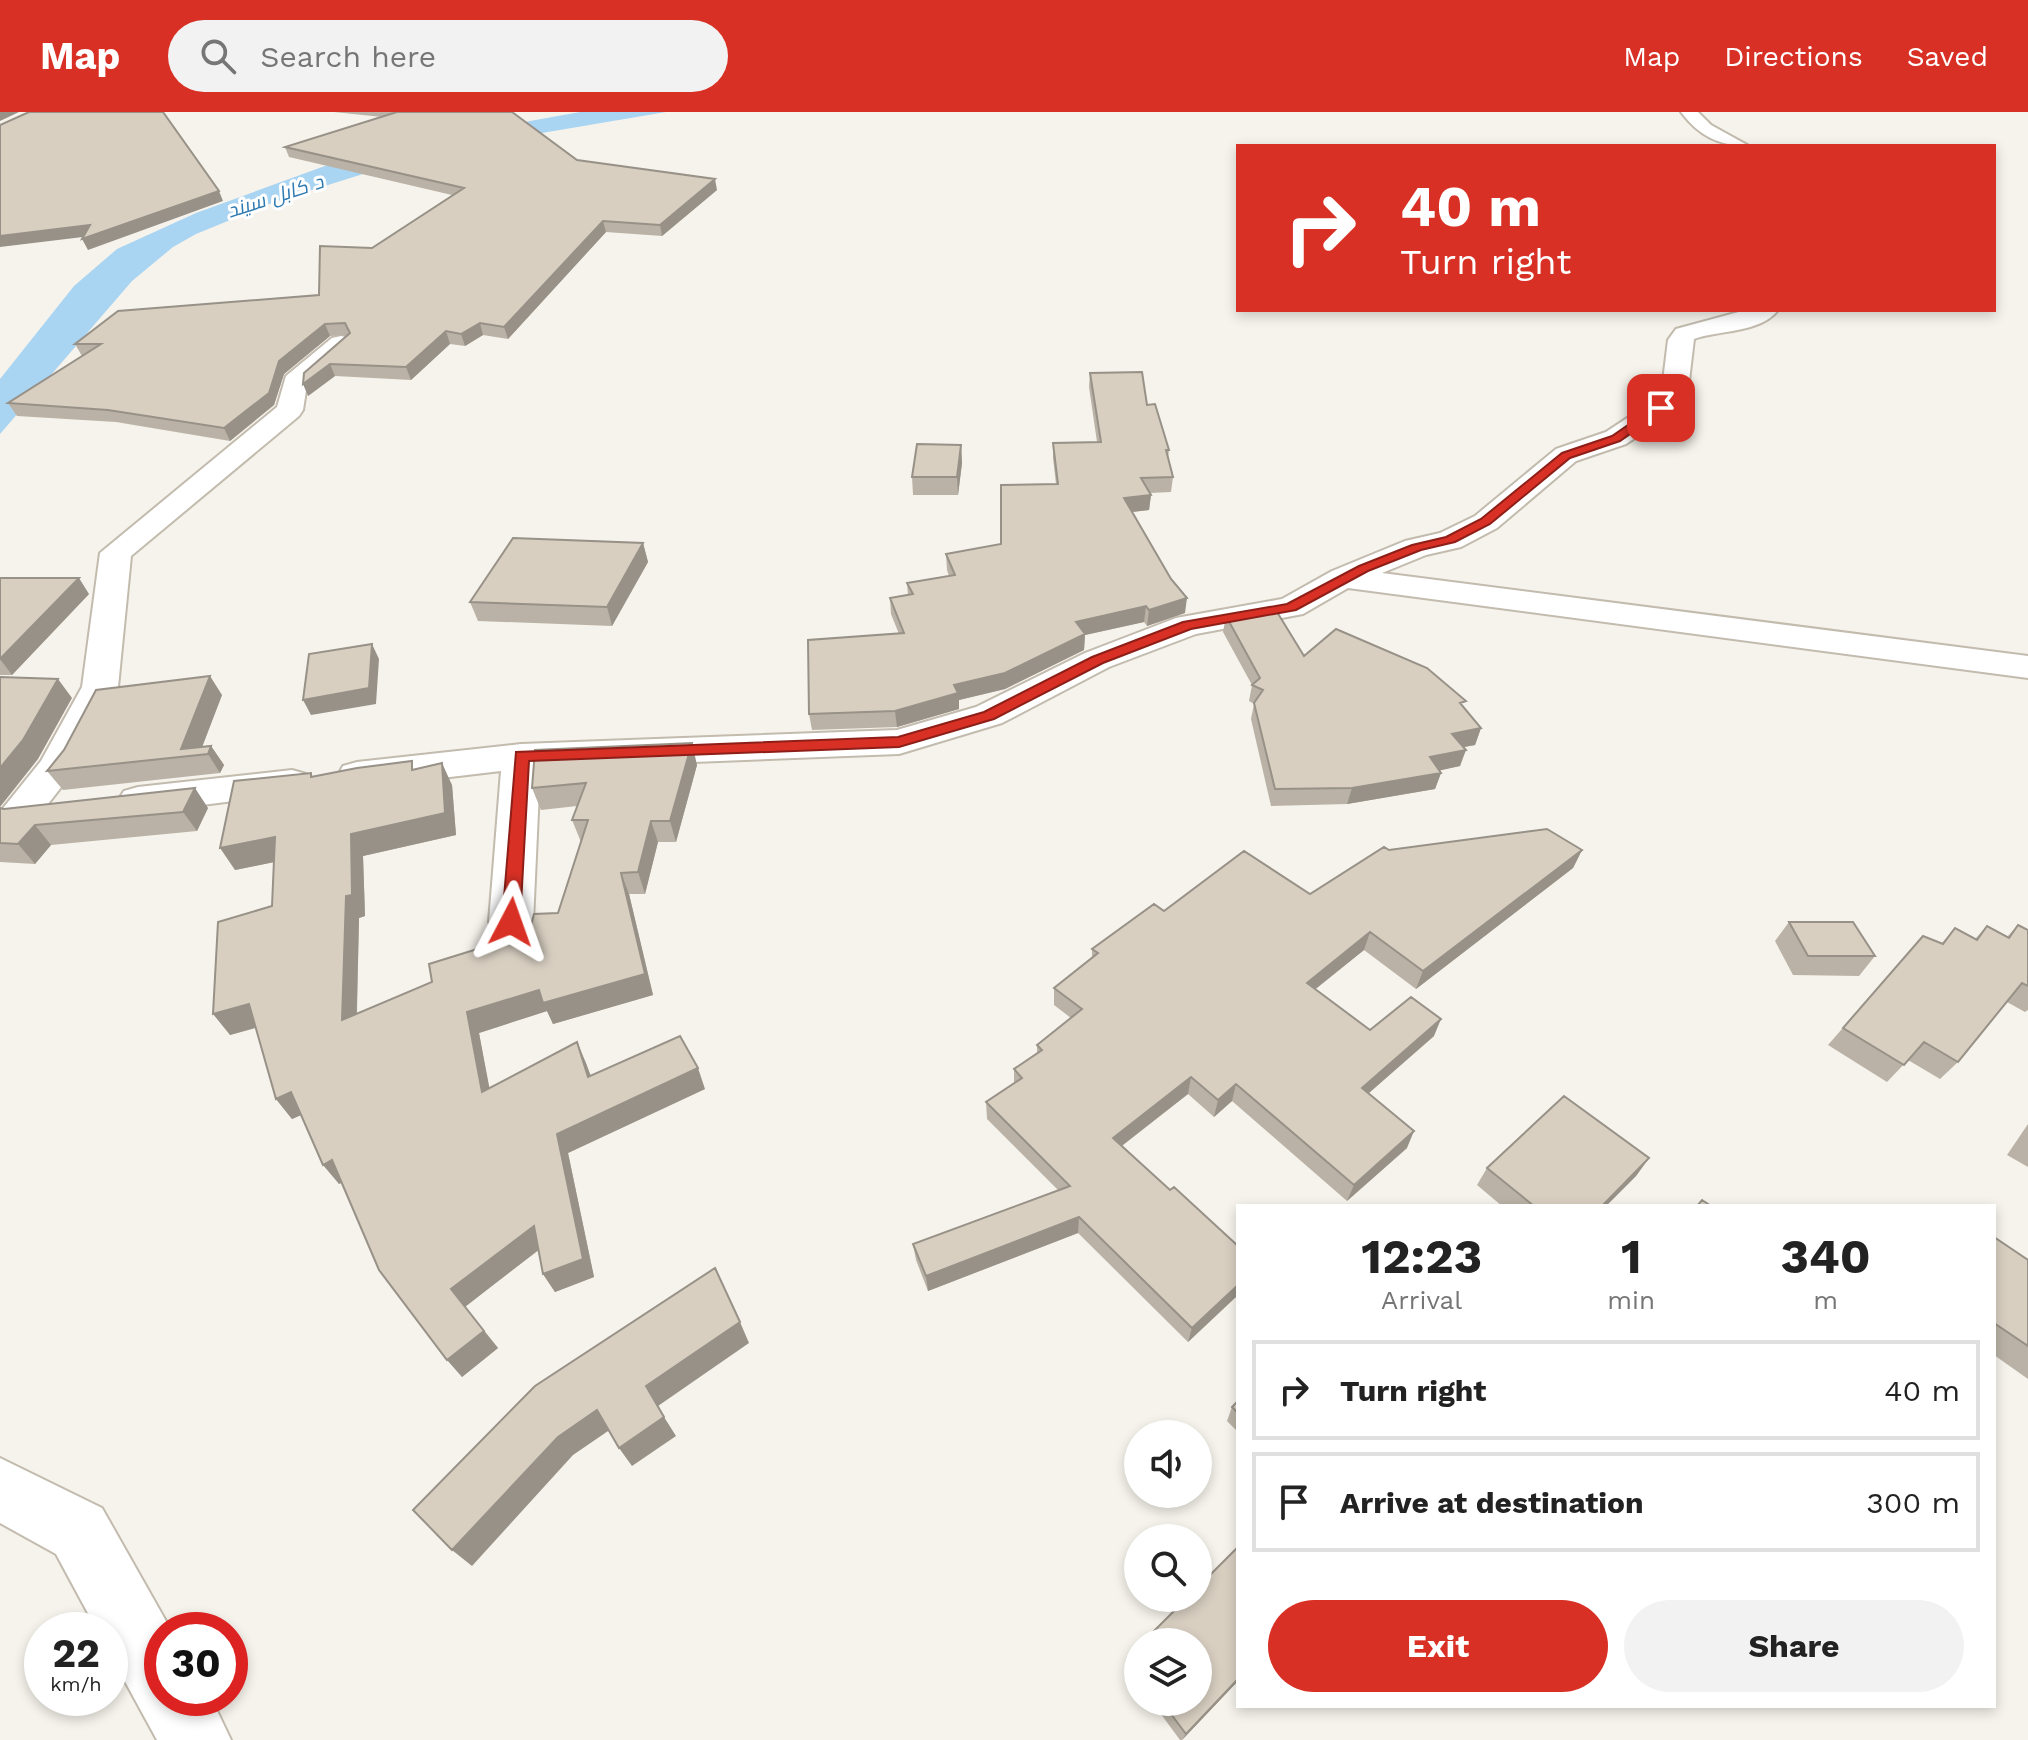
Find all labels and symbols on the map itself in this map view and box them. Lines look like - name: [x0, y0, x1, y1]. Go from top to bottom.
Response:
- water label: د کابل سيند: [224, 169, 327, 223]
- pin: [1627, 374, 1695, 442]
- position arrow: [469, 880, 553, 964]
- speed limit sign: 30: [144, 1612, 248, 1716]

